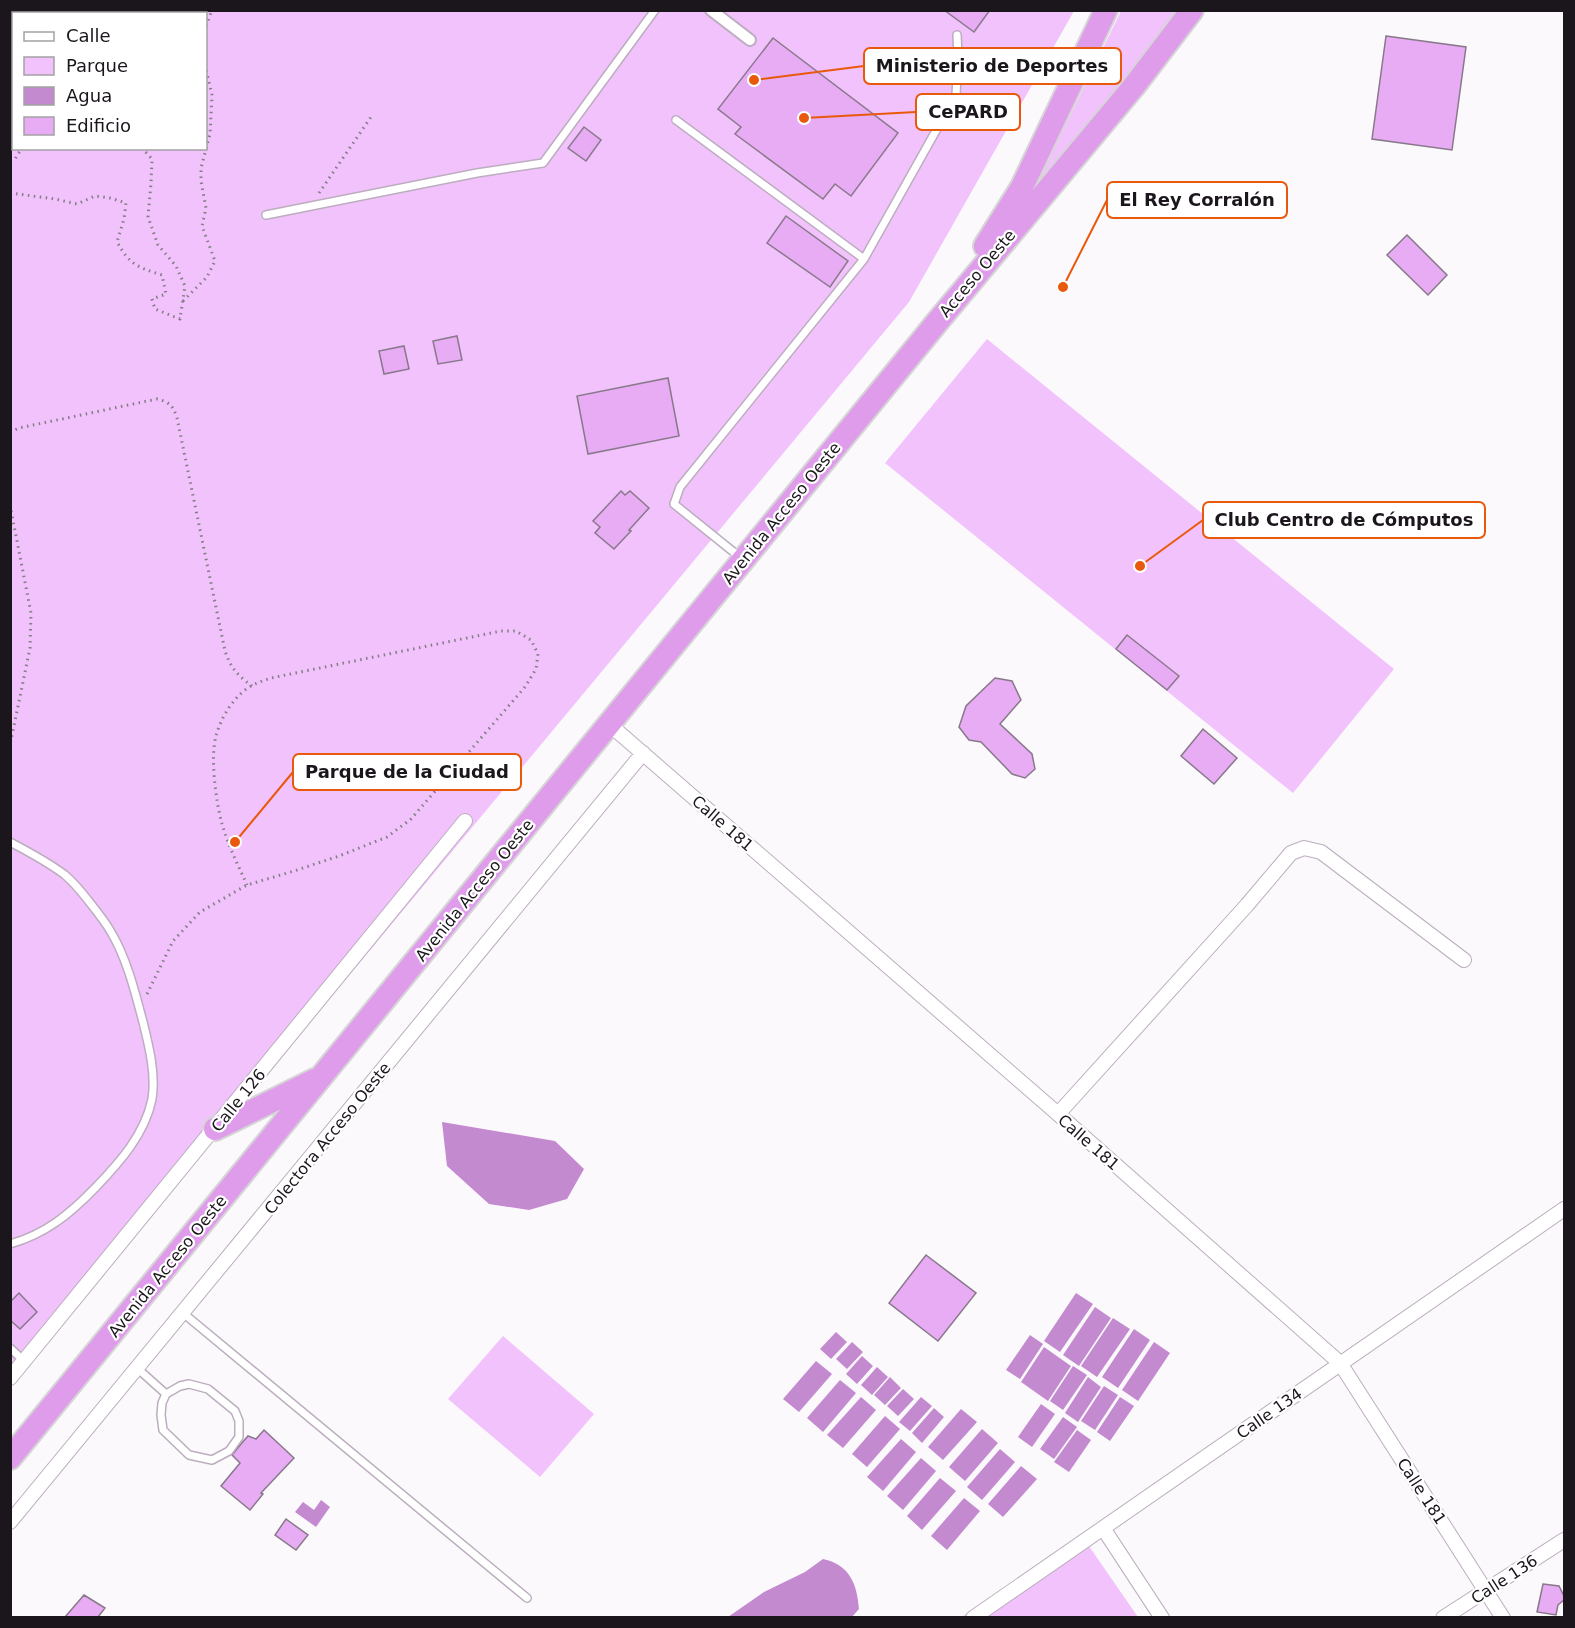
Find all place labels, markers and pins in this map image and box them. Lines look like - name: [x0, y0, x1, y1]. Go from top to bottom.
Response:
- callout: Ministerio de Deportes: [864, 48, 1121, 84]
- callout: CePARD: [916, 94, 1020, 130]
- callout: El Rey Corralón: [1107, 182, 1287, 218]
- callout: Club Centro de Cómputos: [1203, 502, 1485, 538]
- callout: Parque de la Ciudad: [293, 754, 521, 790]

